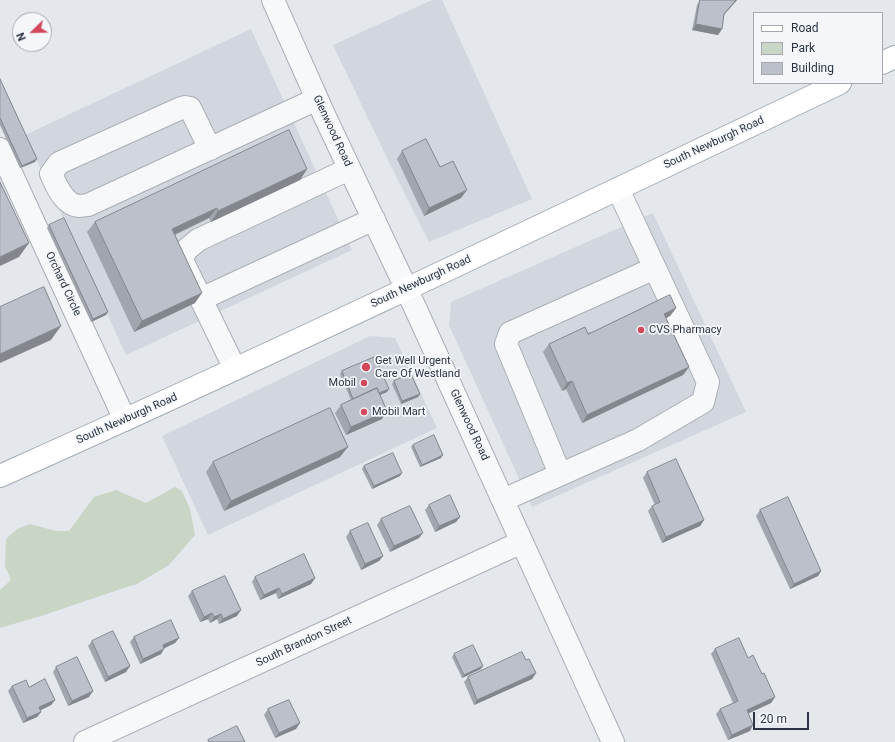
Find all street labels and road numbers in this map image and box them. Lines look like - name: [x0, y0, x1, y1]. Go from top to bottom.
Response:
- street label: Glenwood Road: [310, 93, 354, 169]
- street label: South Newburgh Road: [662, 114, 766, 172]
- street label: Orchard Circle: [42, 250, 84, 318]
- street label: South Newburgh Road: [369, 253, 473, 311]
- street label: Glenwood Road: [447, 387, 491, 463]
- street label: South Newburgh Road: [74, 391, 180, 447]
- street label: South Brandon Street: [254, 614, 354, 670]

